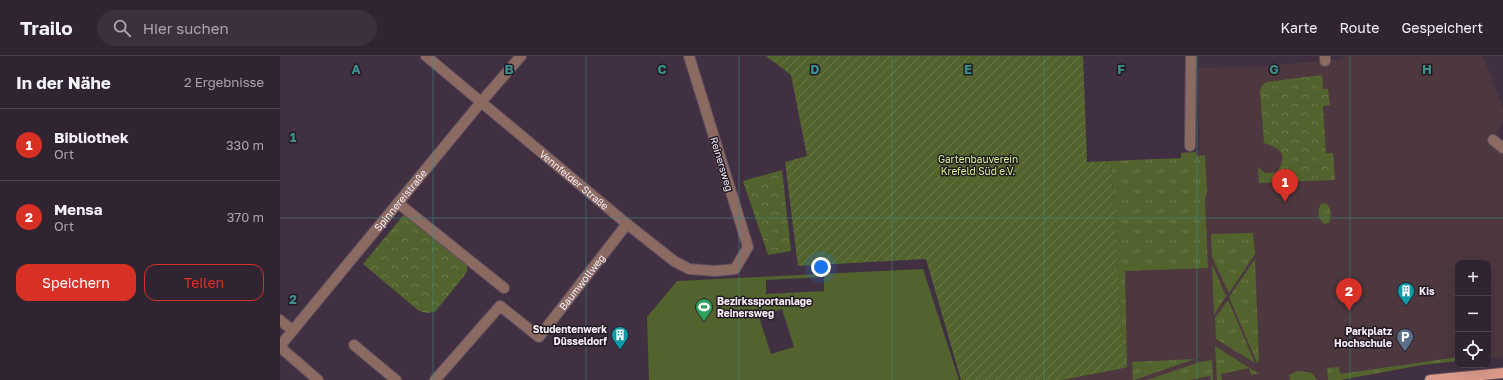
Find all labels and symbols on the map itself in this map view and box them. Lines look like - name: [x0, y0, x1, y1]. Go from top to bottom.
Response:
- text: A: [351, 61, 361, 77]
- text: B: [504, 61, 514, 77]
- text: C: [657, 61, 667, 77]
- text: D: [810, 61, 820, 77]
- text: E: [964, 61, 972, 77]
- text: F: [1117, 61, 1125, 77]
- text: G: [1269, 61, 1279, 77]
- text: H: [1422, 61, 1432, 77]
- text: 1: [290, 129, 297, 145]
- street label: Reinersweg: [708, 135, 736, 193]
- street label: Vennfelder Straße: [537, 147, 611, 212]
- park label: Gartenbauverein Krefeld Süd e.V.: [938, 153, 1018, 177]
- street label: Spinnereistraße: [371, 167, 429, 233]
- pin: 1: [1272, 169, 1298, 202]
- street label: Baumwollweg: [556, 252, 607, 312]
- your location: [811, 257, 831, 277]
- pin: 2: [1336, 278, 1362, 311]
- building icon: Kis: [1396, 281, 1416, 306]
- place label: Kis: [1419, 285, 1435, 297]
- text: 2: [289, 291, 297, 307]
- place label: Bezirkssportanlage Reinersweg: [717, 295, 812, 319]
- sports icon: Bezirkssportanlage Reinersweg: [694, 297, 714, 322]
- place label: Studentenwerk Düsseldorf: [533, 323, 607, 347]
- building icon: Studentenwerk Düsseldorf: [610, 325, 630, 350]
- place label: Parkplatz Hochschule: [1334, 325, 1392, 349]
- parking icon: Parkplatz Hochschule: [1395, 327, 1415, 352]

